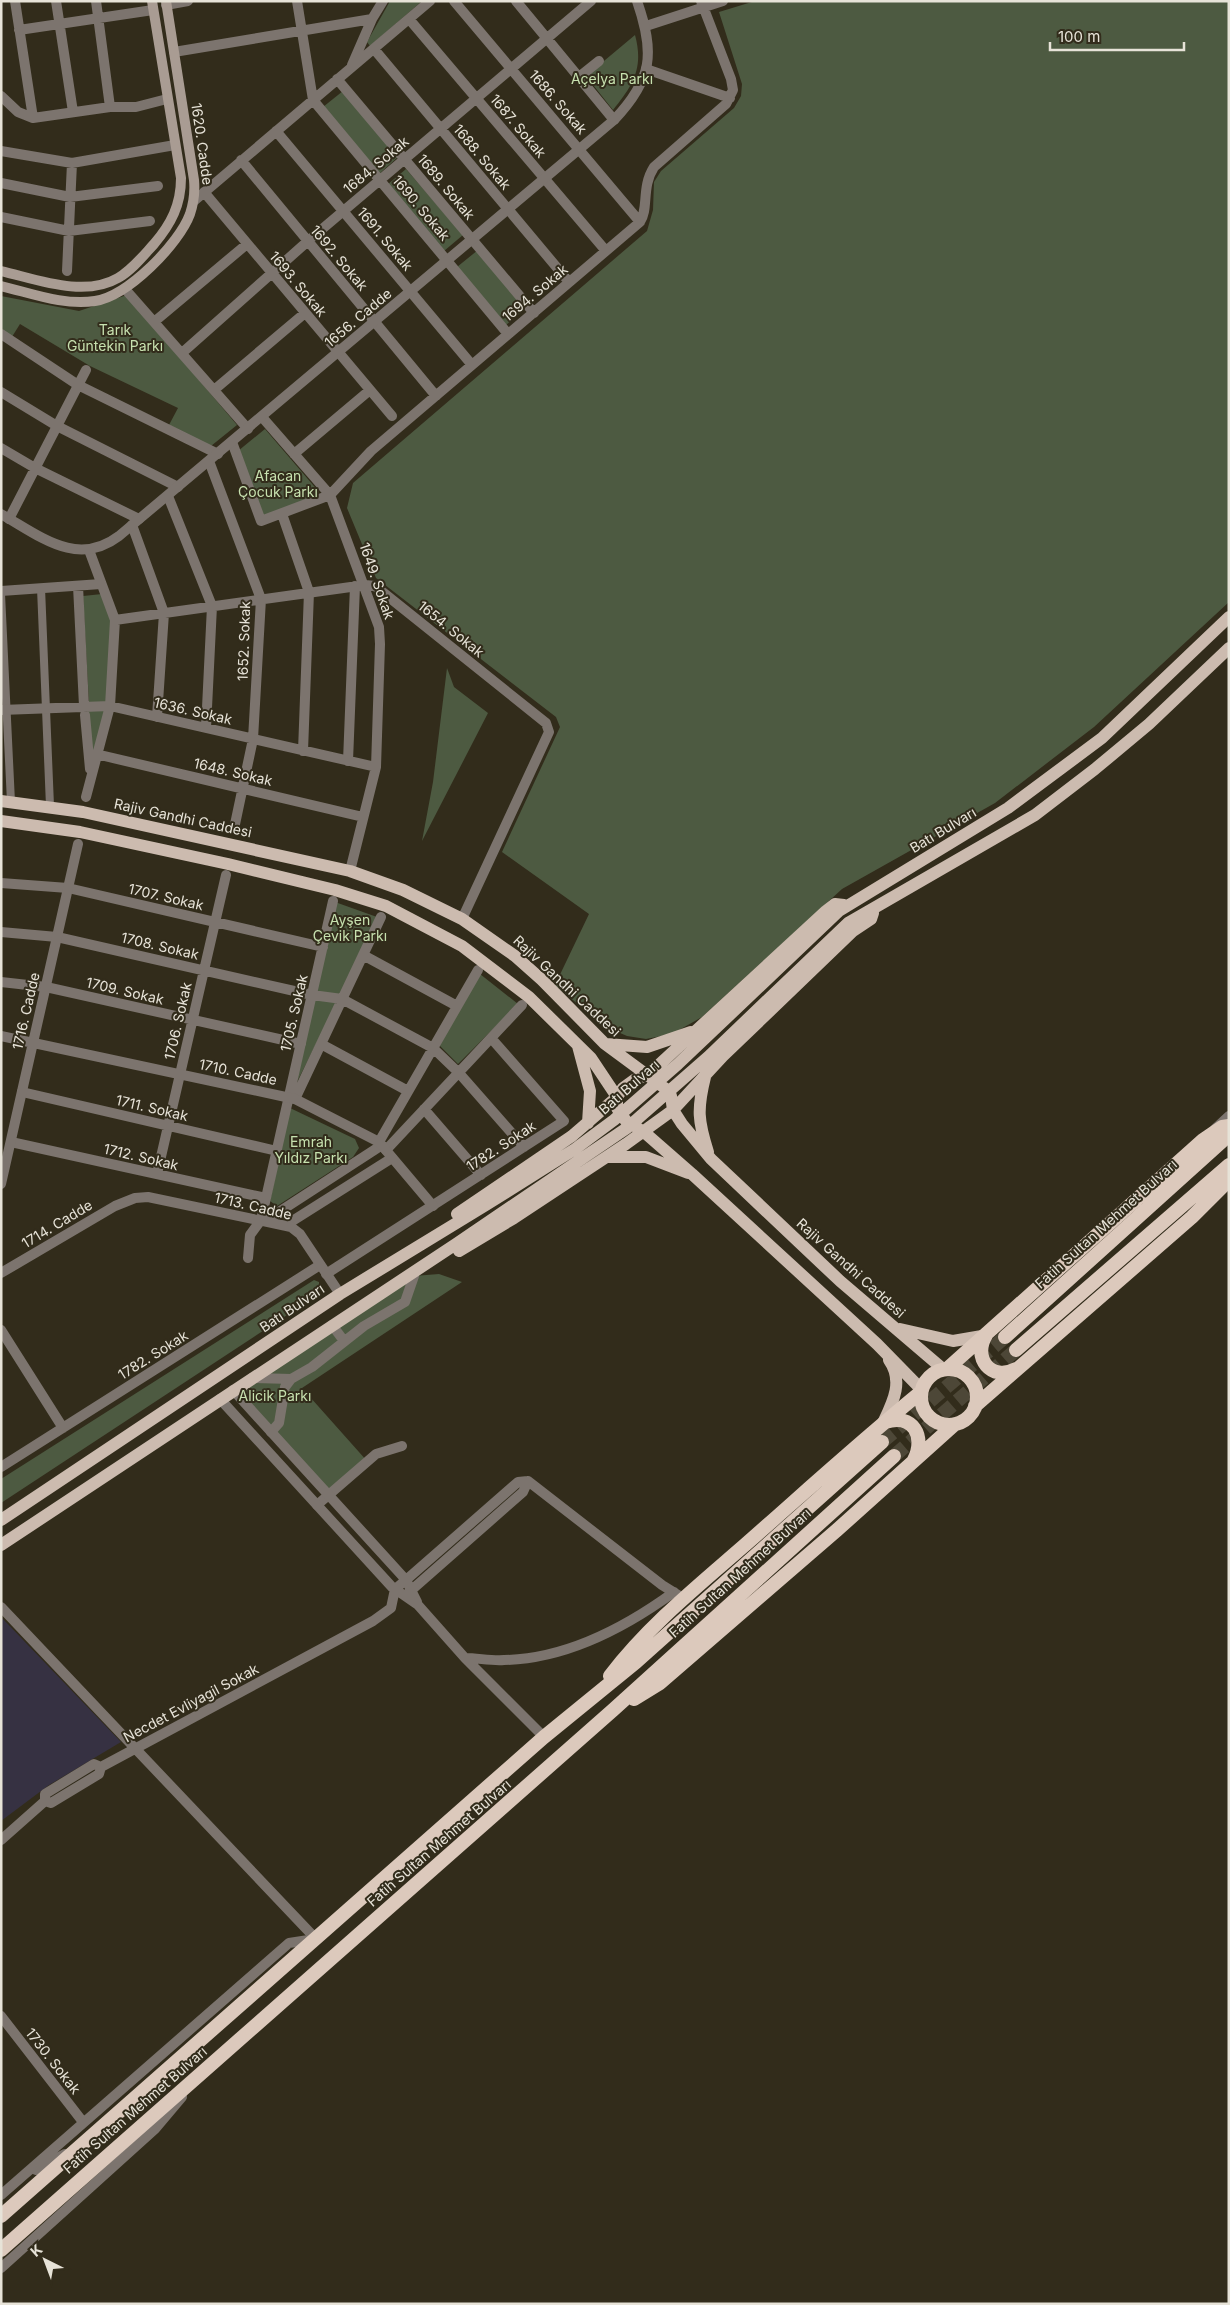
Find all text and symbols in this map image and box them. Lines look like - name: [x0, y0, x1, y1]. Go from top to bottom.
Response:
- scale bar: [1050, 20, 1184, 52]
- text: 100 m: [1058, 27, 1100, 46]
- street label: 1686. Sokak: [526, 66, 591, 138]
- park label: Açelya Parkı: [571, 70, 653, 87]
- street label: 1687. Sokak: [487, 90, 550, 161]
- street label: 1620. Cadde: [188, 102, 217, 186]
- street label: 1688. Sokak: [450, 121, 515, 193]
- street label: 1684. Sokak: [340, 132, 412, 197]
- street label: 1689. Sokak: [414, 151, 479, 223]
- street label: 1690. Sokak: [389, 172, 454, 244]
- street label: 1691. Sokak: [354, 204, 417, 274]
- street label: 1692. Sokak: [307, 222, 372, 294]
- street label: 1693. Sokak: [266, 248, 331, 320]
- street label: 1694. Sokak: [498, 260, 571, 325]
- street label: 1656. Cadde: [321, 285, 395, 351]
- park label: Tarık Güntekin Parkı: [67, 321, 163, 354]
- park label: Afacan Çocuk Parkı: [238, 467, 318, 500]
- street label: 1649. Sokak: [356, 540, 399, 622]
- street label: 1654. Sokak: [415, 597, 488, 661]
- street label: 1652. Sokak: [234, 600, 253, 681]
- street label: 1636. Sokak: [152, 693, 234, 728]
- street label: 1648. Sokak: [192, 754, 274, 789]
- street label: Rajiv Gandhi Caddesi: [113, 795, 254, 840]
- street label: Batı Bulvarı: [906, 803, 979, 856]
- street label: 1707. Sokak: [127, 880, 206, 913]
- park label: Ayşen Çevik Parkı: [313, 911, 387, 944]
- street label: 1708. Sokak: [120, 928, 201, 963]
- street label: Rajiv Gandhi Caddesi: [510, 932, 624, 1040]
- street label: 1716. Cadde: [8, 971, 43, 1051]
- street label: 1705. Sokak: [276, 972, 311, 1053]
- street label: 1709. Sokak: [85, 973, 166, 1008]
- street label: 1706. Sokak: [160, 980, 195, 1061]
- street label: 1710. Cadde: [198, 1055, 279, 1088]
- street label: Batı Bulvarı: [595, 1056, 662, 1117]
- street label: 1711. Sokak: [114, 1091, 190, 1124]
- street label: 1782. Sokak: [463, 1117, 539, 1174]
- park label: Emrah Yıldız Parkı: [275, 1133, 347, 1166]
- street label: 1712. Sokak: [102, 1140, 181, 1173]
- street label: Fatih Sultan Mehmet Bulvarı: [1031, 1155, 1180, 1292]
- street label: 1713. Cadde: [213, 1188, 294, 1223]
- street label: 1714. Cadde: [18, 1196, 95, 1251]
- street label: Rajiv Gandhi Caddesi: [794, 1214, 909, 1321]
- street label: Batı Bulvarı: [256, 1280, 327, 1335]
- street label: 1782. Sokak: [115, 1326, 191, 1383]
- park label: Alicik Parkı: [239, 1387, 311, 1404]
- street label: Fatih Sultan Mehmet Bulvarı: [665, 1504, 814, 1641]
- street label: Necdet Evliyagil Sokak: [120, 1660, 262, 1745]
- street label: Fatih Sultan Mehmet Bulvarı: [363, 1776, 514, 1910]
- street label: 1730. Sokak: [22, 2024, 85, 2097]
- street label: Fatih Sultan Mehmet Bulvarı: [59, 2043, 210, 2177]
- north arrow: [20, 2235, 70, 2285]
- text: K: [27, 2240, 45, 2260]

